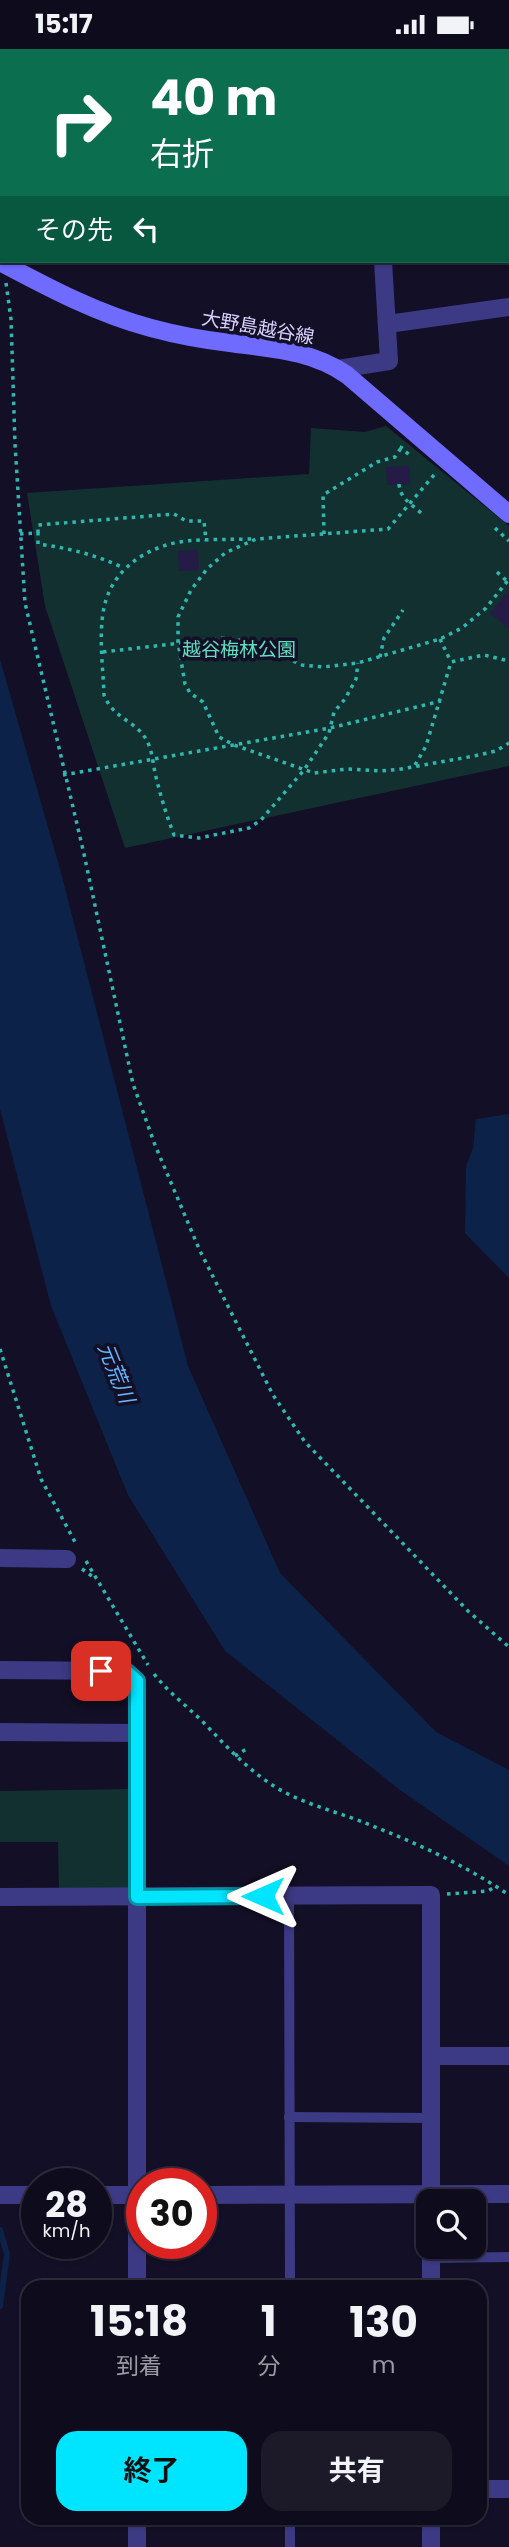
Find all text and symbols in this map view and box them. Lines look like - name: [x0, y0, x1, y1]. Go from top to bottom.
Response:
- text: 15:17: [35, 6, 93, 42]
- text: 40 m: [150, 64, 277, 132]
- icon: right: [35, 77, 126, 168]
- text: 右折: [150, 131, 214, 176]
- icon: left: [127, 210, 165, 248]
- text: その先: [35, 212, 113, 248]
- street label: 大野島越谷線: [199, 304, 316, 351]
- park label: 越谷梅林公園: [182, 636, 296, 663]
- water label: 元荒川: [91, 1338, 142, 1409]
- pin: [71, 1641, 131, 1701]
- icon: arrive: [82, 1652, 120, 1690]
- position arrow: [226, 1859, 300, 1933]
- speed limit sign: 30: [126, 2168, 217, 2259]
- text: 28: [45, 2180, 88, 2229]
- map controls: [416, 2189, 486, 2259]
- button: search: [416, 2189, 486, 2259]
- text: km/h: [43, 2218, 90, 2243]
- text: 15:18: [90, 2292, 188, 2351]
- text: 1: [261, 2292, 277, 2351]
- text: 130: [349, 2293, 418, 2352]
- text: m: [372, 2349, 395, 2381]
- text: 到着: [116, 2350, 162, 2382]
- text: 分: [257, 2350, 280, 2382]
- button: 終了: [56, 2431, 247, 2511]
- button: 共有: [261, 2431, 452, 2511]

